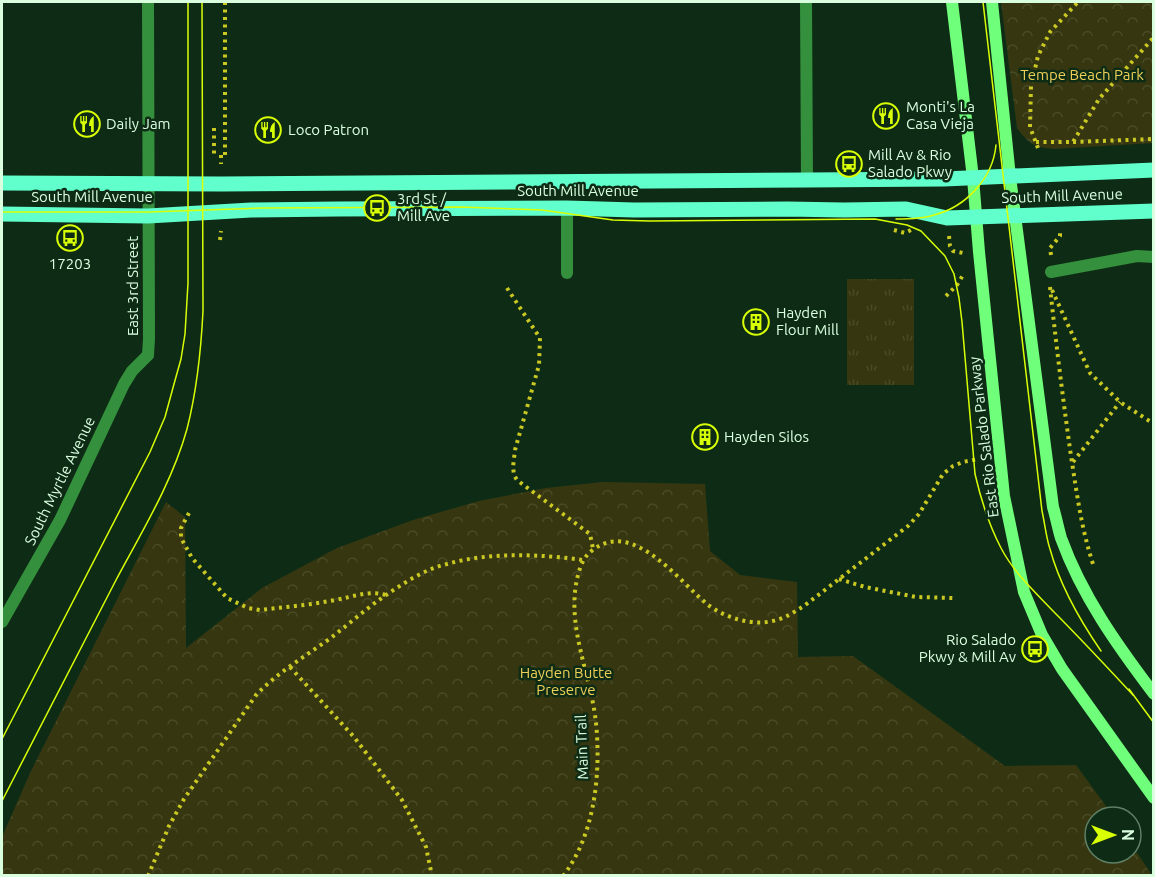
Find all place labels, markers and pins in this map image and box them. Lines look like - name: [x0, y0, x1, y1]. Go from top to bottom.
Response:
- place label: Monti's La Casa Vieja: [906, 98, 975, 132]
- restaurant icon: Monti's La Casa Vieja: [871, 101, 901, 131]
- restaurant icon: Daily Jam: [72, 109, 102, 139]
- place label: Daily Jam: [106, 115, 171, 132]
- restaurant icon: Loco Patron: [253, 115, 283, 145]
- place label: Loco Patron: [288, 121, 369, 138]
- place label: Mill Av & Rio Salado Pkwy: [868, 146, 952, 180]
- bus stop icon: Mill Av & Rio Salado Pkwy: [834, 149, 864, 179]
- place label: 3rd St / Mill Ave: [397, 190, 450, 224]
- bus stop icon: 3rd St / Mill Ave: [362, 193, 392, 223]
- bus stop icon: 17203: [55, 223, 85, 253]
- place label: 17203: [49, 255, 91, 272]
- place label: Hayden Flour Mill: [776, 304, 839, 338]
- building icon: Hayden Flour Mill: [741, 307, 771, 337]
- building icon: Hayden Silos: [690, 422, 720, 452]
- place label: Hayden Silos: [724, 428, 809, 445]
- place label: Rio Salado Pkwy & Mill Av: [919, 631, 1017, 665]
- bus stop icon: Rio Salado Pkwy & Mill Av: [1020, 634, 1050, 664]

